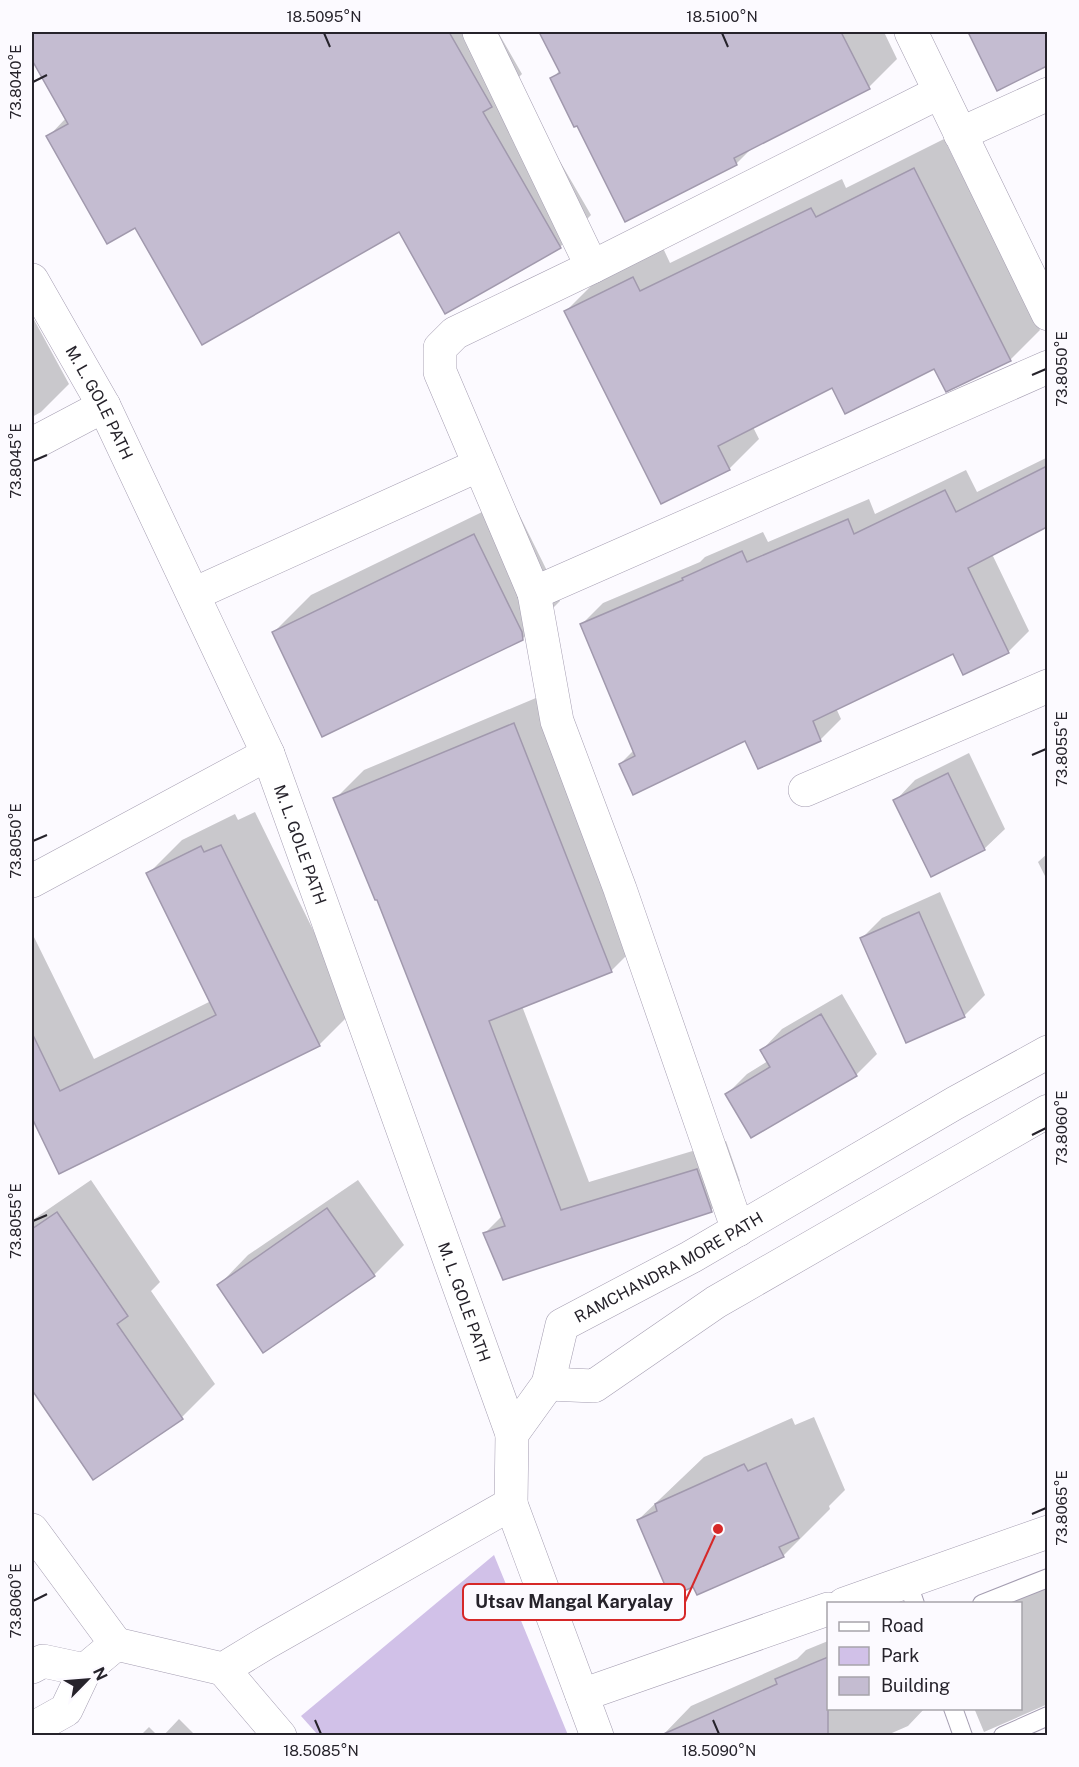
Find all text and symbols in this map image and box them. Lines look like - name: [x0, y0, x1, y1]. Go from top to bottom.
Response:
- text: 18.5095°N: [286, 8, 362, 25]
- text: 18.5100°N: [686, 8, 758, 25]
- text: 73.8040°E: [7, 44, 24, 120]
- text: 73.8050°E: [1053, 331, 1070, 407]
- street label: M. L. GOLE PATH: [62, 342, 137, 462]
- text: 73.8045°E: [7, 423, 24, 499]
- text: 73.8055°E: [1053, 711, 1070, 787]
- street label: M. L. GOLE PATH: [270, 782, 331, 907]
- text: 73.8050°E: [7, 803, 24, 879]
- text: 73.8060°E: [1053, 1091, 1070, 1165]
- text: 73.8055°E: [7, 1183, 24, 1259]
- street label: RAMCHANDRA MORE PATH: [571, 1208, 766, 1326]
- street label: M. L. GOLE PATH: [434, 1240, 495, 1364]
- text: 73.8065°E: [1053, 1470, 1070, 1546]
- text: 73.8060°E: [7, 1564, 24, 1638]
- callout: Utsav Mangal Karyalay: [463, 1584, 685, 1620]
- text: Utsav Mangal Karyalay: [475, 1591, 673, 1612]
- legend: [827, 1602, 1022, 1710]
- text: Road: [881, 1615, 924, 1636]
- text: Park: [881, 1645, 919, 1666]
- north arrow: [57, 1650, 117, 1710]
- text: N: [89, 1664, 111, 1684]
- text: Building: [881, 1675, 950, 1696]
- text: 18.5085°N: [283, 1742, 359, 1759]
- text: 18.5090°N: [682, 1742, 756, 1759]

